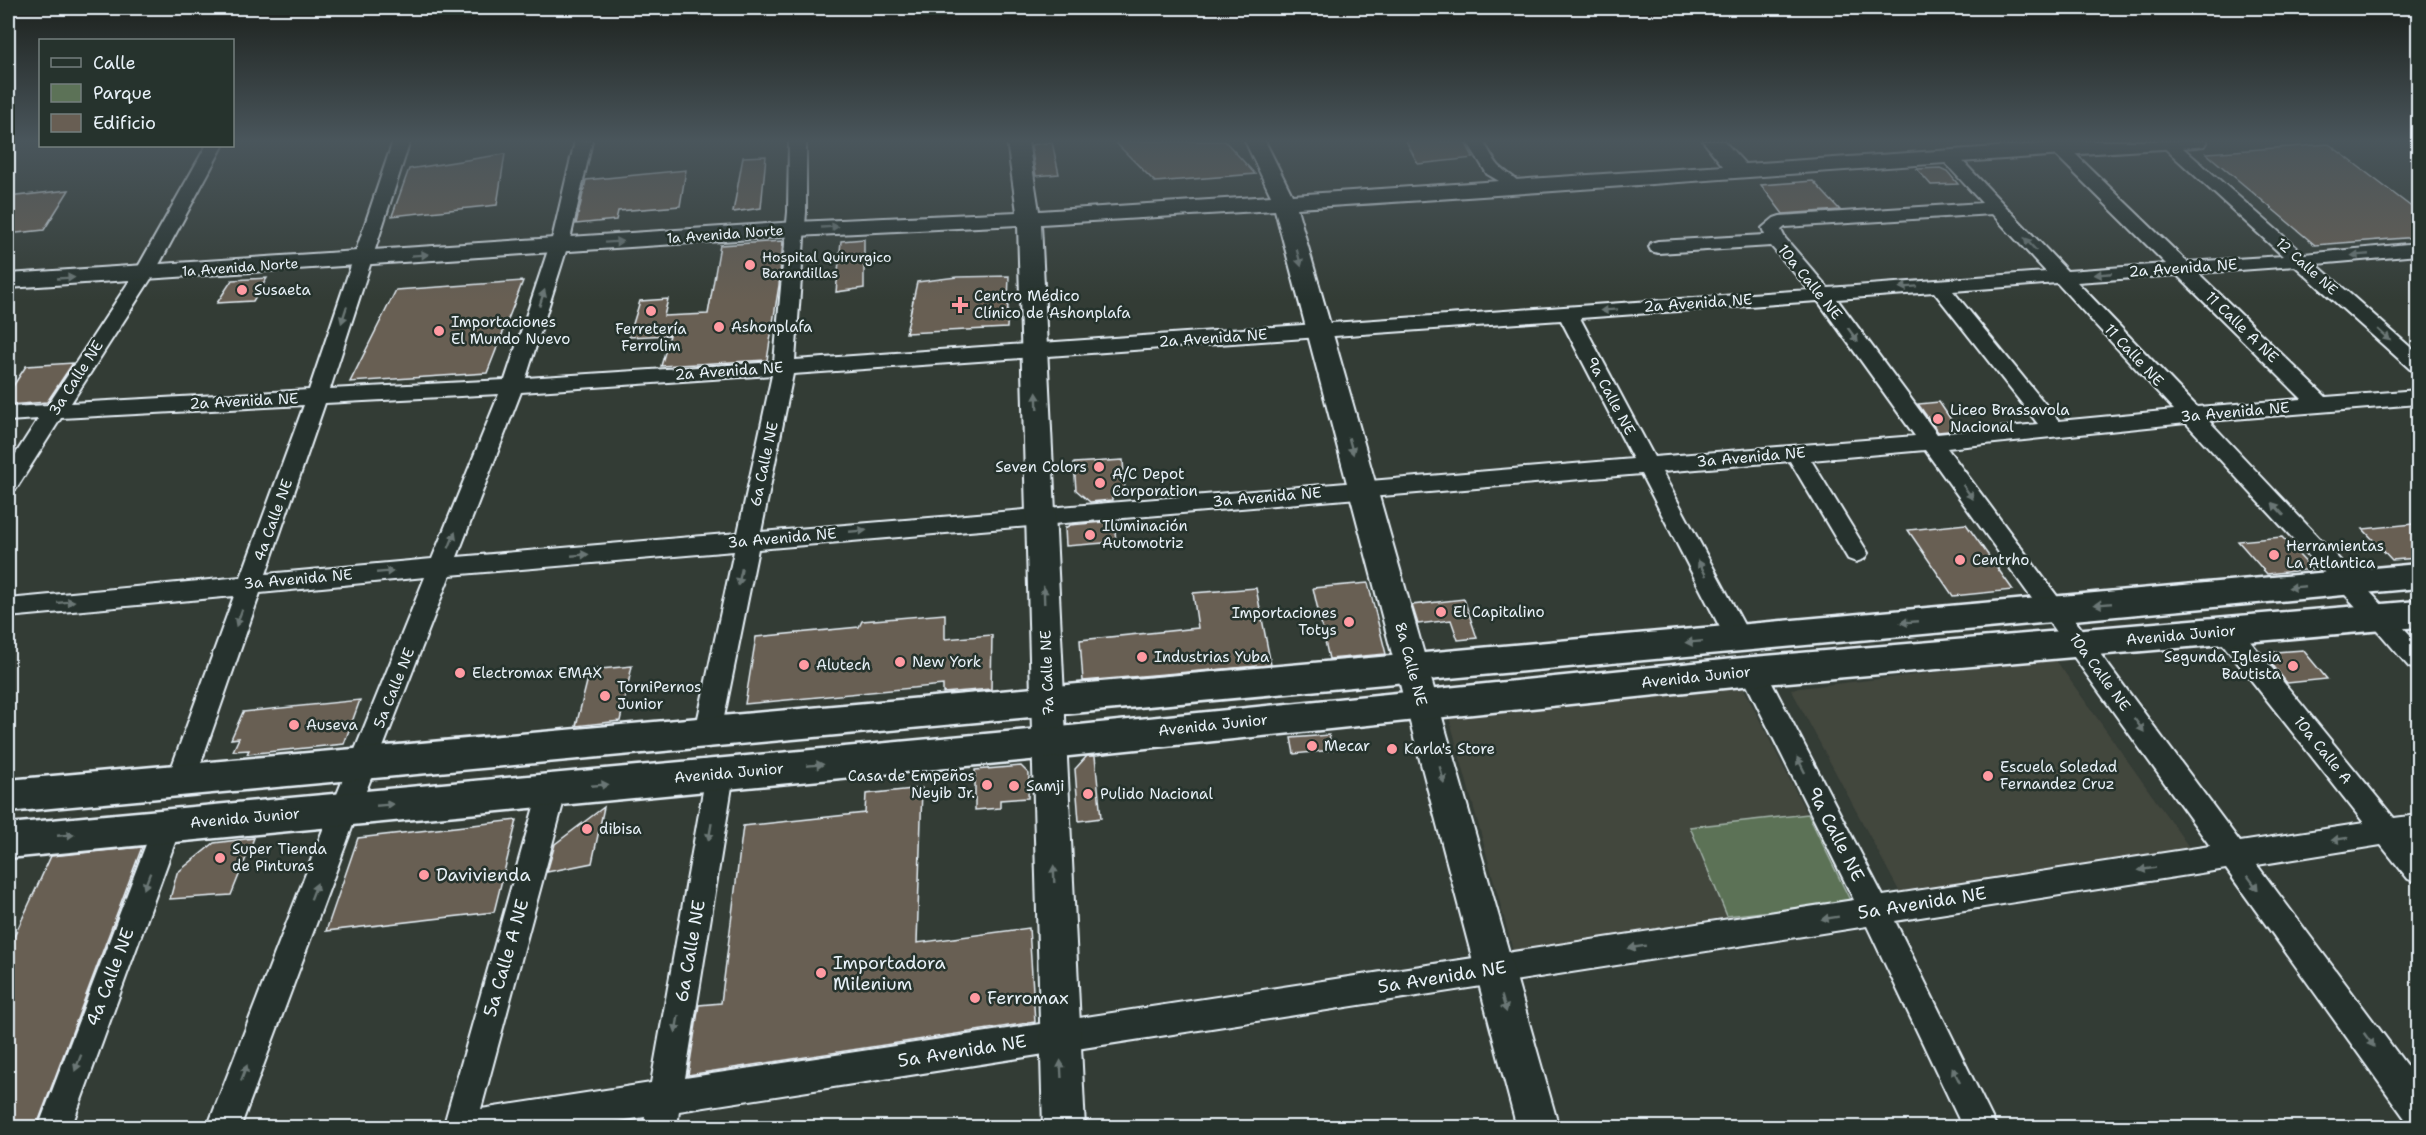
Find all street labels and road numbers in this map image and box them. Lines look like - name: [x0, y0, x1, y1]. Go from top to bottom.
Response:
- street label: 1a Avenida Norte: [666, 221, 784, 247]
- street label: 12 Calle NE: [2272, 233, 2342, 299]
- street label: 10a Calle NE: [1773, 240, 1847, 324]
- street label: 1a Avenida Norte: [181, 254, 299, 280]
- street label: 2a Avenida NE: [2128, 254, 2238, 282]
- street label: 11 Calle A NE: [2201, 287, 2283, 367]
- street label: 2a Avenida NE: [1643, 289, 1753, 317]
- street label: 11 Calle NE: [2100, 319, 2168, 391]
- street label: 2a Avenida NE: [1158, 324, 1268, 352]
- street label: 3a Calle NE: [44, 336, 108, 420]
- street label: 9a Calle NE: [1582, 353, 1640, 439]
- street label: 2a Avenida NE: [674, 357, 784, 385]
- street label: 2a Avenida NE: [189, 388, 299, 414]
- street label: 3a Avenida NE: [2180, 397, 2290, 427]
- street label: 6a Calle NE: [745, 420, 783, 508]
- street label: 3a Avenida NE: [1696, 442, 1806, 472]
- street label: 4a Calle NE: [249, 476, 297, 564]
- street label: 3a Avenida NE: [1212, 482, 1322, 512]
- street label: 3a Avenida NE: [727, 523, 837, 553]
- street label: 3a Avenida NE: [243, 564, 353, 594]
- street label: 8a Calle NE: [1390, 620, 1432, 708]
- street label: Avenida Junior: [2125, 620, 2237, 650]
- street label: 10a Calle NE: [2065, 629, 2135, 715]
- street label: 7a Calle NE: [1036, 630, 1058, 716]
- street label: 5a Calle NE: [369, 645, 419, 731]
- street label: Avenida Junior: [1640, 661, 1752, 693]
- street label: Avenida Junior: [1157, 709, 1269, 741]
- street label: 10a Calle A: [2289, 712, 2357, 788]
- street label: Avenida Junior: [673, 758, 785, 788]
- street label: 9a Calle NE: [1802, 782, 1870, 886]
- street label: Avenida Junior: [189, 803, 301, 833]
- street label: 5a Avenida NE: [1856, 881, 1988, 925]
- street label: 5a Calle A NE: [478, 896, 534, 1020]
- street label: 6a Calle NE: [669, 898, 711, 1004]
- street label: 4a Calle NE: [80, 924, 140, 1030]
- street label: 5a Avenida NE: [1376, 955, 1508, 999]
- street label: 5a Avenida NE: [896, 1029, 1028, 1073]

